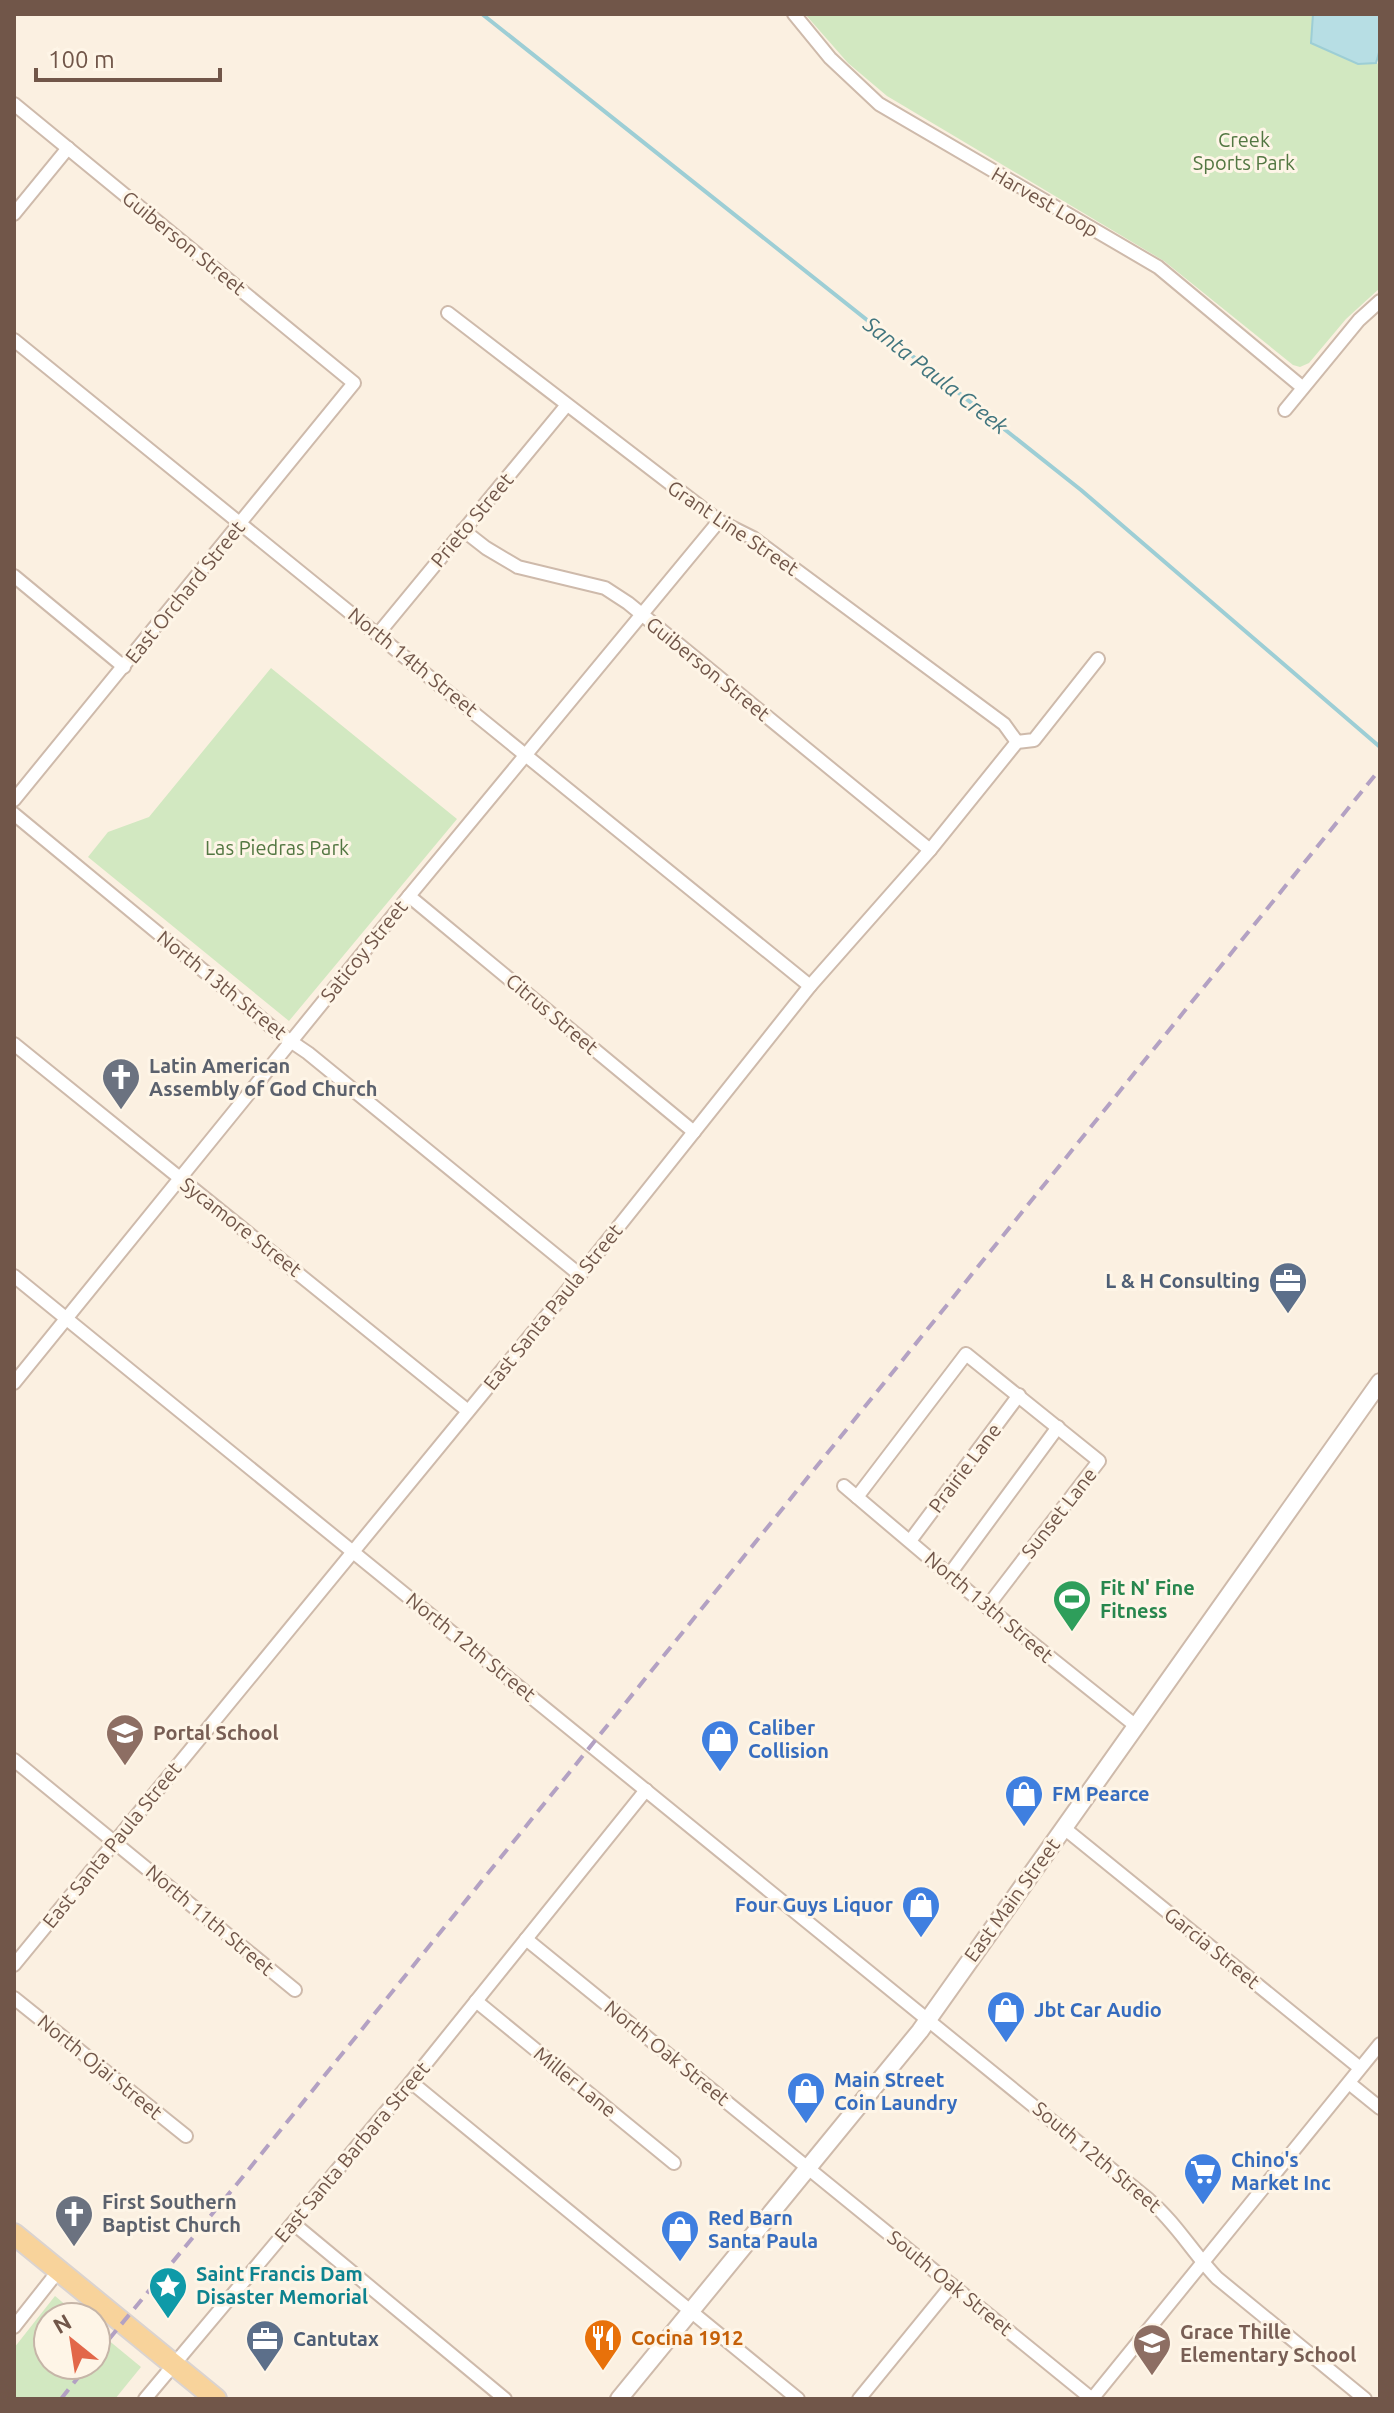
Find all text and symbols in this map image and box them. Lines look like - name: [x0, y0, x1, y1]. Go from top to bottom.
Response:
- scale bar: [36, 32, 220, 82]
- text: 100 m: [48, 46, 115, 73]
- park label: Creek Sports Park: [1193, 128, 1295, 174]
- street label: Harvest Loop: [988, 162, 1103, 241]
- street label: Guiberson Street: [118, 186, 251, 299]
- water label: Santa Paula Creek: [859, 310, 1014, 439]
- street label: Prieto Street: [426, 468, 518, 571]
- street label: Grant Line Street: [663, 475, 803, 580]
- street label: East Orchard Street: [120, 516, 249, 667]
- street label: North 14th Street: [344, 602, 483, 721]
- street label: Guiberson Street: [642, 612, 775, 725]
- park label: Las Piedras Park: [205, 836, 349, 859]
- street label: Saticoy Street: [316, 895, 412, 1006]
- street label: North 13th Street: [153, 925, 292, 1044]
- street label: Citrus Street: [502, 968, 603, 1059]
- place label: Latin American Assembly of God Church: [149, 1054, 378, 1100]
- church icon: Latin American Assembly of God Church: [100, 1056, 142, 1111]
- street label: Sycamore Street: [176, 1172, 307, 1281]
- street label: East Santa Paula Street: [479, 1219, 627, 1394]
- office icon: L & H Consulting: [1267, 1260, 1309, 1315]
- place label: L & H Consulting: [1105, 1269, 1260, 1292]
- street label: Prairie Lane: [924, 1419, 1006, 1517]
- street label: Sunset Lane: [1016, 1463, 1101, 1562]
- street label: North 13th Street: [921, 1546, 1058, 1667]
- place label: Fit N' Fine Fitness: [1100, 1576, 1195, 1622]
- sports icon: Fit N' Fine Fitness: [1051, 1578, 1093, 1633]
- street label: North 12th Street: [402, 1587, 541, 1706]
- school or university icon: Portal School: [104, 1712, 146, 1767]
- place label: Caliber Collision: [748, 1716, 829, 1762]
- shop icon: Caliber Collision: [699, 1718, 741, 1773]
- place label: Portal School: [153, 1721, 279, 1744]
- street label: East Santa Paula Street: [38, 1757, 186, 1932]
- shop icon: FM Pearce: [1003, 1773, 1045, 1828]
- place label: FM Pearce: [1052, 1782, 1150, 1805]
- street label: East Main Street: [959, 1833, 1064, 1966]
- street label: North 11th Street: [142, 1859, 279, 1980]
- shop icon: Four Guys Liquor: [900, 1884, 942, 1939]
- place label: Four Guys Liquor: [735, 1893, 894, 1916]
- street label: Garcia Street: [1160, 1902, 1265, 1993]
- shop icon: Jbt Car Audio: [985, 1989, 1027, 2044]
- street label: North Oak Street: [600, 1995, 734, 2110]
- place label: Jbt Car Audio: [1034, 1998, 1162, 2021]
- street label: North Ojai Street: [33, 2009, 167, 2124]
- street label: Miller Lane: [530, 2042, 621, 2122]
- street label: East Santa Barbara Street: [269, 2057, 434, 2247]
- place label: Main Street Coin Laundry: [834, 2068, 958, 2114]
- shop icon: Main Street Coin Laundry: [785, 2070, 827, 2125]
- street label: South 12th Street: [1029, 2096, 1166, 2217]
- place label: Chino's Market Inc: [1231, 2148, 1331, 2194]
- supermarket icon: Chino's Market Inc: [1182, 2151, 1224, 2206]
- place label: First Southern Baptist Church: [102, 2190, 241, 2236]
- church icon: First Southern Baptist Church: [53, 2193, 95, 2248]
- place label: Red Barn Santa Paula: [708, 2206, 818, 2252]
- shop icon: Red Barn Santa Paula: [659, 2208, 701, 2263]
- street label: South Oak Street: [883, 2225, 1017, 2340]
- place label: Saint Francis Dam Disaster Memorial: [196, 2262, 368, 2308]
- place icon: Saint Francis Dam Disaster Memorial: [147, 2265, 189, 2320]
- north arrow: [32, 2301, 112, 2381]
- text: N: [48, 2308, 75, 2338]
- restaurant icon: Cocina 1912: [582, 2317, 624, 2372]
- office icon: Cantutax: [244, 2318, 286, 2373]
- place label: Grace Thille Elementary School: [1180, 2320, 1356, 2366]
- school or university icon: Grace Thille Elementary School: [1131, 2322, 1173, 2377]
- place label: Cocina 1912: [631, 2326, 743, 2349]
- place label: Cantutax: [293, 2327, 379, 2350]

